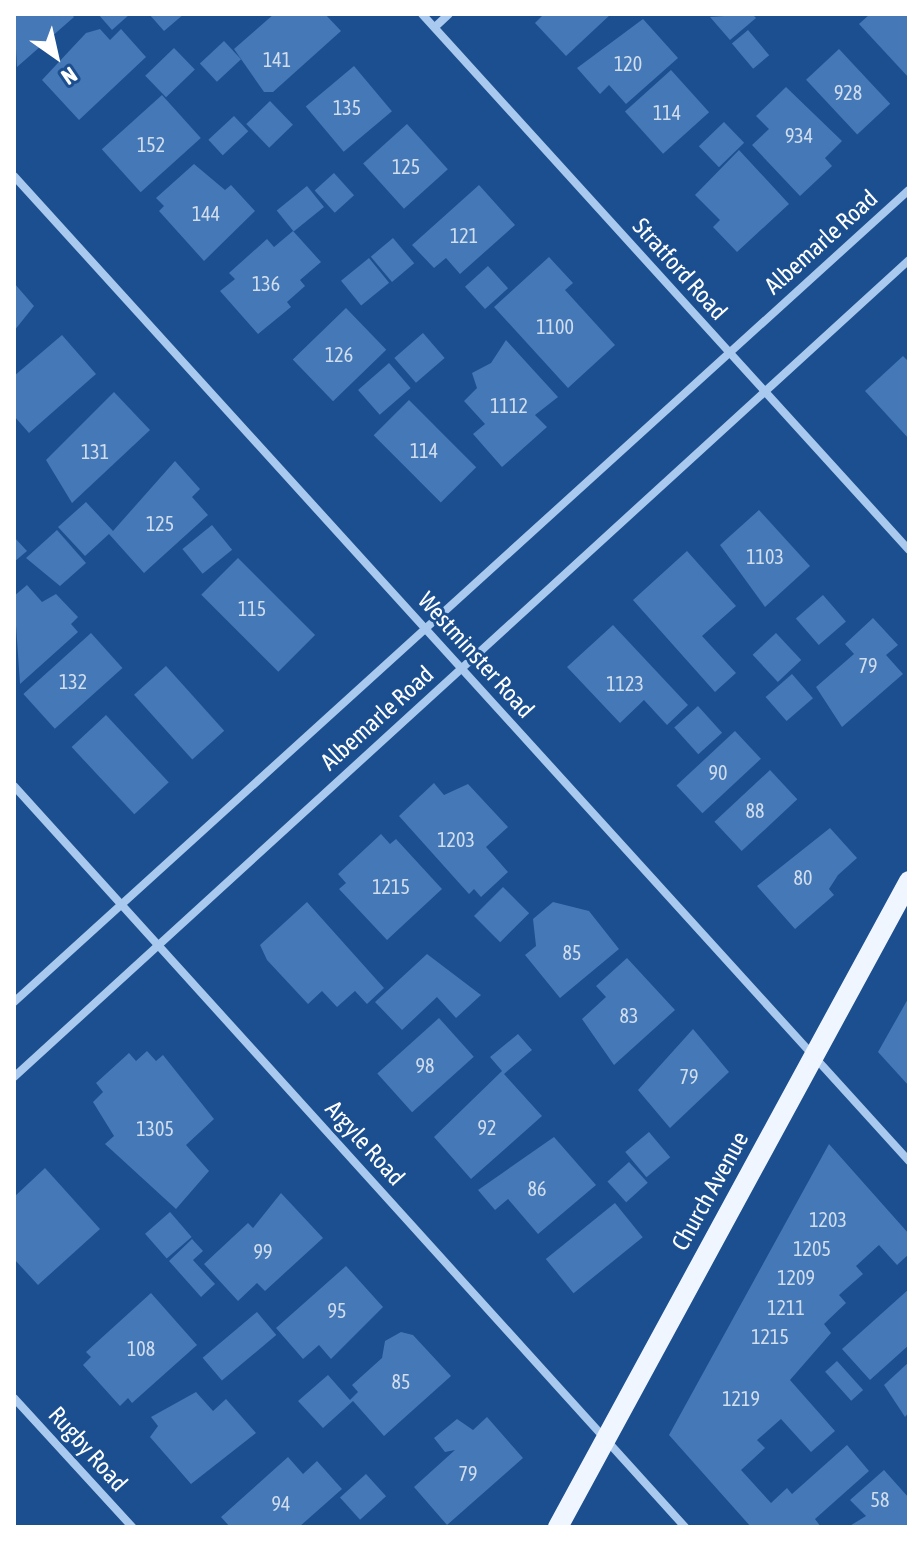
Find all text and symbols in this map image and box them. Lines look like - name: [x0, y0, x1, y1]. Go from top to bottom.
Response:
- north arrow: [16, 16, 96, 96]
- house number: 141: [263, 47, 291, 71]
- house number: 120: [614, 51, 642, 75]
- text: N: [57, 61, 82, 90]
- house number: 928: [834, 80, 862, 104]
- house number: 135: [333, 95, 361, 119]
- house number: 114: [653, 100, 681, 124]
- house number: 934: [785, 123, 813, 147]
- house number: 152: [137, 132, 165, 156]
- house number: 125: [392, 154, 420, 178]
- street label: Albemarle Road: [759, 184, 883, 300]
- house number: 144: [192, 201, 220, 225]
- street label: Stratford Road: [627, 212, 733, 326]
- house number: 121: [450, 223, 478, 247]
- house number: 136: [252, 271, 280, 295]
- house number: 1100: [536, 314, 574, 338]
- house number: 126: [325, 342, 353, 366]
- house number: 1112: [490, 393, 528, 417]
- house number: 114: [410, 438, 438, 462]
- house number: 131: [81, 439, 109, 463]
- house number: 125: [146, 511, 174, 535]
- house number: 1103: [746, 544, 784, 568]
- street label: Westminster Road: [412, 586, 540, 724]
- house number: 115: [238, 596, 266, 620]
- house number: 79: [859, 653, 877, 677]
- street label: Albemarle Road: [315, 660, 439, 776]
- house number: 132: [59, 669, 87, 693]
- house number: 1123: [606, 671, 644, 695]
- house number: 90: [709, 760, 727, 784]
- house number: 88: [746, 798, 764, 822]
- house number: 1203: [437, 827, 475, 851]
- house number: 80: [794, 865, 812, 889]
- house number: 1215: [372, 874, 410, 898]
- house number: 85: [563, 940, 581, 964]
- house number: 83: [620, 1003, 638, 1027]
- house number: 98: [416, 1053, 434, 1077]
- house number: 79: [680, 1064, 698, 1088]
- street label: Argyle Road: [319, 1095, 411, 1191]
- house number: 92: [478, 1115, 496, 1139]
- house number: 1305: [136, 1116, 174, 1140]
- street label: Church Avenue: [666, 1127, 754, 1255]
- house number: 86: [528, 1176, 546, 1200]
- house number: 1203: [809, 1207, 847, 1231]
- house number: 1205: [793, 1236, 831, 1260]
- house number: 99: [254, 1239, 272, 1263]
- house number: 1209: [777, 1265, 815, 1289]
- house number: 1211: [767, 1295, 805, 1319]
- house number: 95: [328, 1298, 346, 1322]
- house number: 1215: [751, 1324, 789, 1348]
- house number: 108: [127, 1336, 155, 1360]
- house number: 85: [392, 1369, 410, 1393]
- house number: 1219: [722, 1386, 760, 1410]
- street label: Rugby Road: [42, 1401, 134, 1497]
- house number: 79: [459, 1461, 477, 1485]
- house number: 58: [871, 1487, 889, 1511]
- house number: 94: [272, 1491, 290, 1515]

